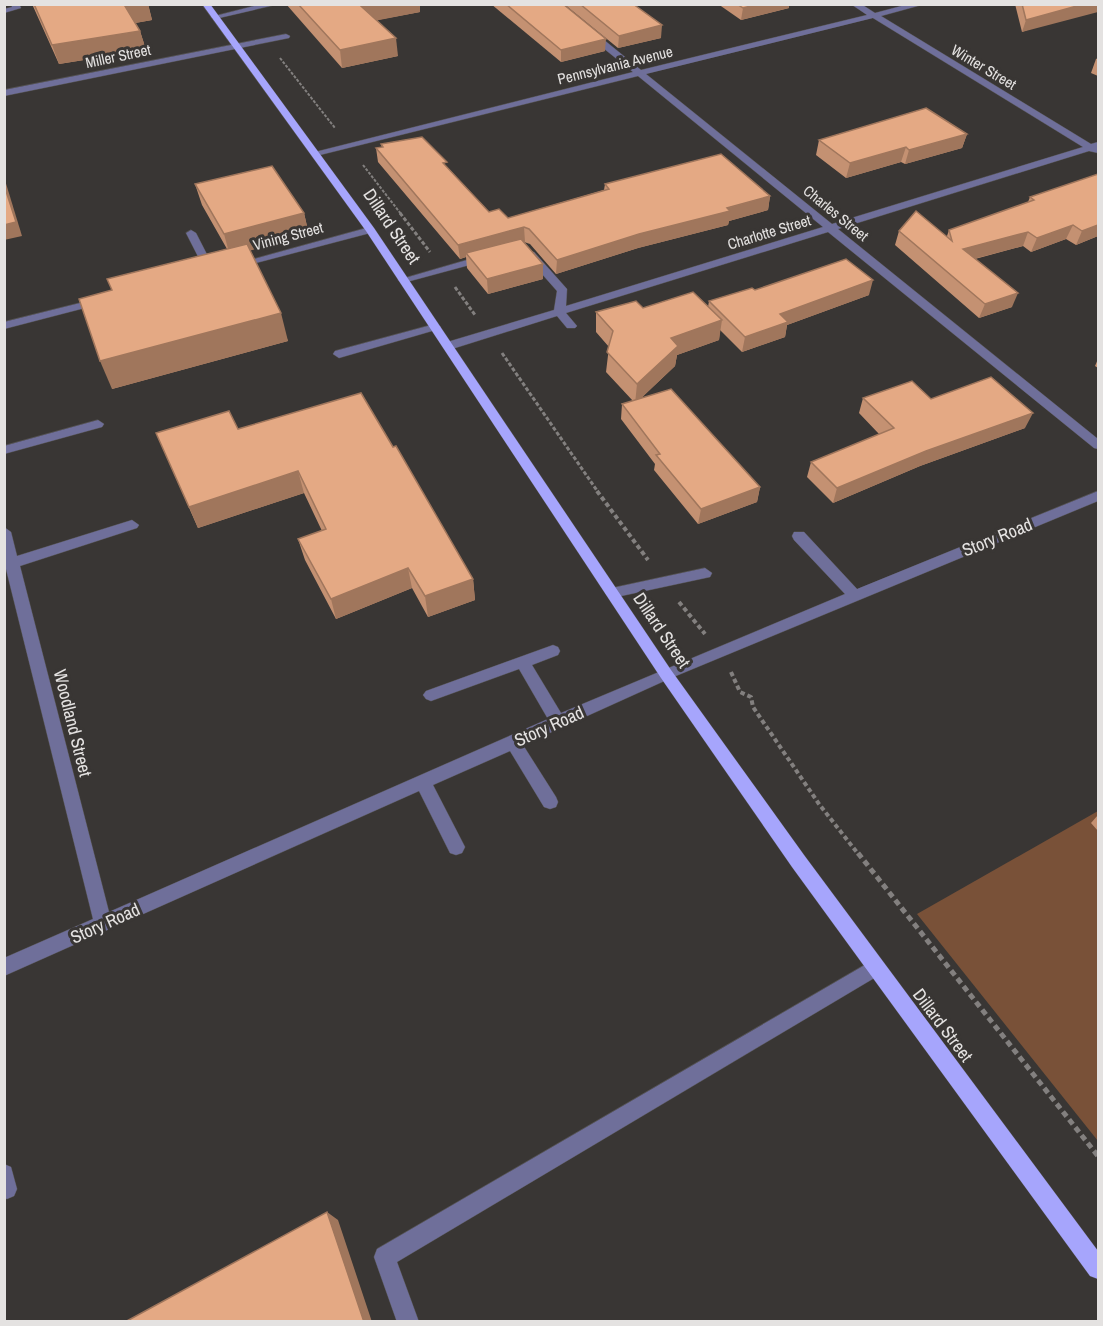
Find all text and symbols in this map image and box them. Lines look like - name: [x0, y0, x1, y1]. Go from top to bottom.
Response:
- street label: Miller Street: [83, 39, 153, 73]
- street label: Winter Street: [948, 39, 1021, 95]
- street label: Pennsylvania Avenue: [555, 40, 675, 89]
- street label: Charles Street: [799, 180, 874, 246]
- street label: Dillard Street: [358, 183, 426, 269]
- street label: Charlotte Street: [725, 209, 814, 255]
- street label: Vining Street: [251, 216, 326, 255]
- street label: Story Road: [958, 512, 1036, 562]
- street label: Dillard Street: [628, 587, 696, 673]
- street label: Woodland Street: [48, 667, 98, 779]
- street label: Story Road: [510, 700, 588, 752]
- street label: Story Road: [66, 897, 144, 949]
- street label: Dillard Street: [907, 983, 979, 1067]

